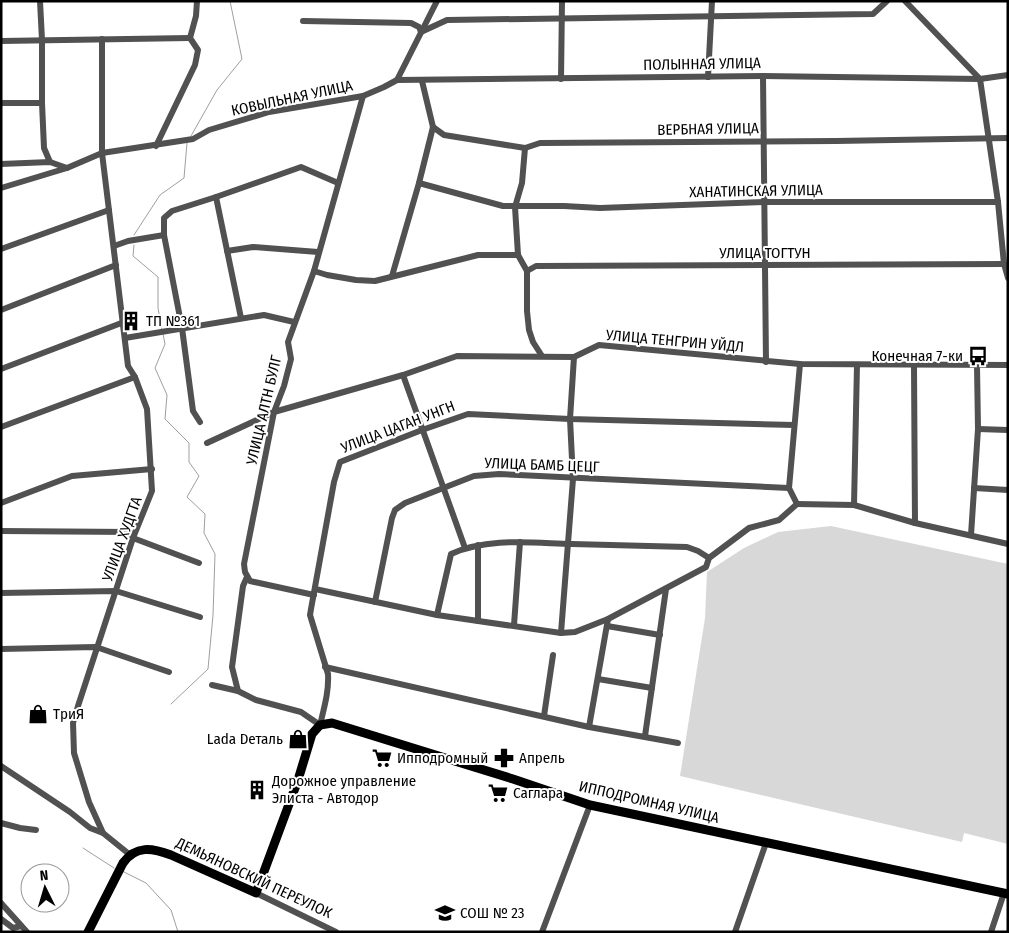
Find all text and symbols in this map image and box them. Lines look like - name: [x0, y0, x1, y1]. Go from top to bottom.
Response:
- street label: ПОЛЫННАЯ УЛИЦА: [643, 54, 761, 74]
- street label: КОВЫЛЬНАЯ УЛИЦА: [230, 76, 354, 120]
- street label: ВЕРБНАЯ УЛИЦА: [657, 119, 759, 139]
- street label: ХАНАТИНСКАЯ УЛИЦА: [689, 181, 823, 201]
- street label: УЛИЦА ТОГТУН: [718, 244, 811, 262]
- building icon: ТП №361: [120, 310, 142, 332]
- place label: ТП №361: [146, 312, 200, 330]
- street label: УЛИЦА ТЕНГРИН УЙДЛ: [604, 326, 745, 356]
- bus stop icon: Конечная 7-ки: [967, 345, 989, 367]
- place label: Конечная 7-ки: [871, 347, 963, 365]
- street label: УЛИЦА АЛТН БУЛГ: [242, 353, 285, 468]
- street label: УЛИЦА ЦАГАН УНГН: [338, 397, 458, 457]
- street label: УЛИЦА БАМБ ЦЕЦГ: [483, 454, 600, 476]
- street label: УЛИЦА ХУДГТА: [98, 494, 146, 585]
- shop icon: ТриЯ: [27, 703, 49, 725]
- place label: ТриЯ: [53, 705, 84, 723]
- shop icon: Lada Dеталь: [287, 728, 309, 750]
- place label: Lada Dеталь: [207, 730, 283, 748]
- supermarket icon: Ипподромный: [371, 747, 393, 769]
- pharmacy icon: Апрель: [493, 747, 515, 769]
- place label: Ипподромный: [397, 749, 488, 767]
- place label: Апрель: [519, 749, 565, 767]
- place label: Дорожное управление Элиста - Автодор: [271, 772, 416, 807]
- street label: ИППОДРОМНАЯ УЛИЦА: [577, 777, 721, 827]
- building icon: Дорожное управление Элиста - Автодор: [246, 779, 268, 801]
- supermarket icon: Саглара: [487, 782, 509, 804]
- place label: Саглара: [513, 784, 563, 802]
- street label: ДЕМЬЯНОВСКИЙ ПЕРЕУЛОК: [172, 833, 335, 922]
- north arrow: [20, 863, 70, 913]
- text: N: [39, 867, 49, 884]
- school or university icon: СОШ № 23: [434, 902, 456, 924]
- place label: СОШ № 23: [460, 904, 525, 922]

